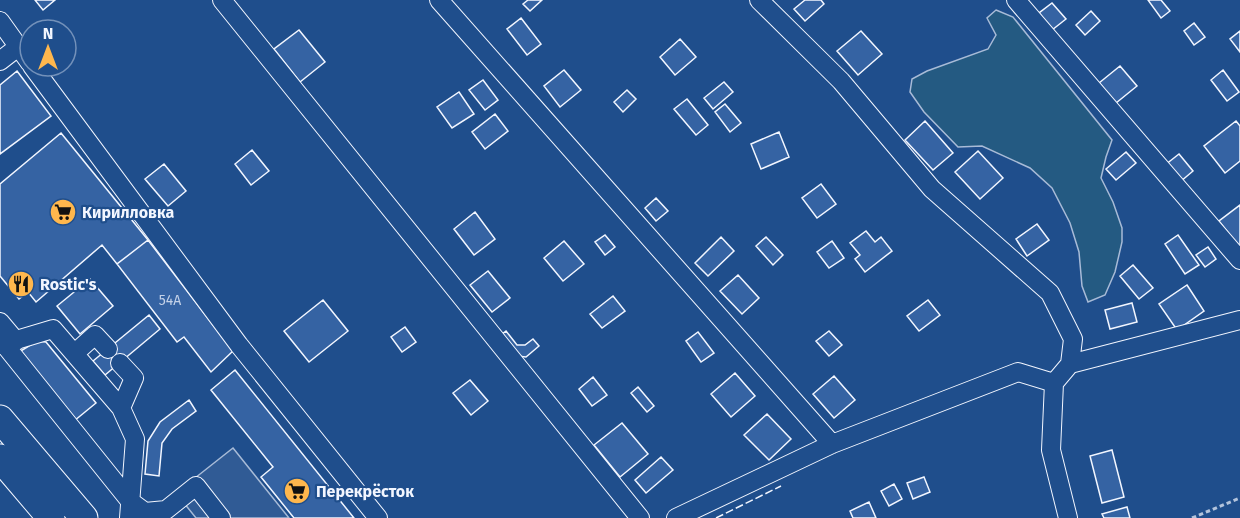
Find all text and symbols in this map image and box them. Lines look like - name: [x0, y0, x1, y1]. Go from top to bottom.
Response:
- north arrow: [18, 18, 78, 78]
- text: N: [43, 24, 53, 43]
- supermarket icon: Кирилловка: [48, 197, 78, 227]
- place label: Кирилловка: [82, 203, 174, 222]
- restaurant icon: Rostic's: [6, 269, 36, 299]
- place label: Rostic's: [40, 275, 97, 294]
- house number: 54А: [159, 292, 181, 309]
- supermarket icon: Перекрёсток: [282, 476, 312, 506]
- place label: Перекрёсток: [316, 482, 414, 501]

